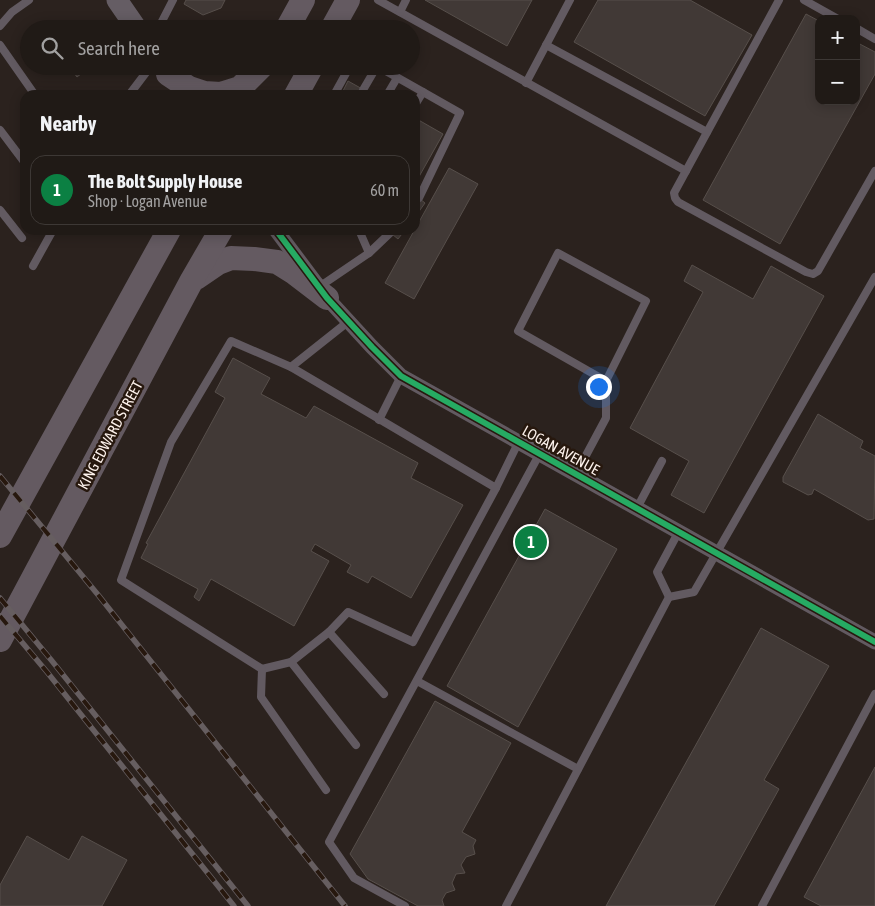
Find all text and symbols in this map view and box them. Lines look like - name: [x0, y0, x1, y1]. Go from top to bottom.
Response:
- map controls: [815, 15, 860, 105]
- button: +: [815, 15, 860, 60]
- search box: [20, 20, 420, 75]
- icon: search: [38, 34, 66, 62]
- text: Search here: [78, 37, 160, 59]
- button: −: [815, 60, 860, 105]
- text: Nearby: [40, 111, 96, 135]
- text: The Bolt Supply House: [88, 170, 242, 192]
- text: 1: [53, 181, 61, 199]
- text: 60 m: [370, 181, 399, 199]
- text: Shop · Logan Avenue: [88, 192, 207, 210]
- your location: [586, 374, 612, 400]
- street label: KING EDWARD STREET: [74, 378, 146, 492]
- street label: LOGAN AVENUE: [520, 422, 603, 478]
- pin: 1: [515, 523, 547, 561]

